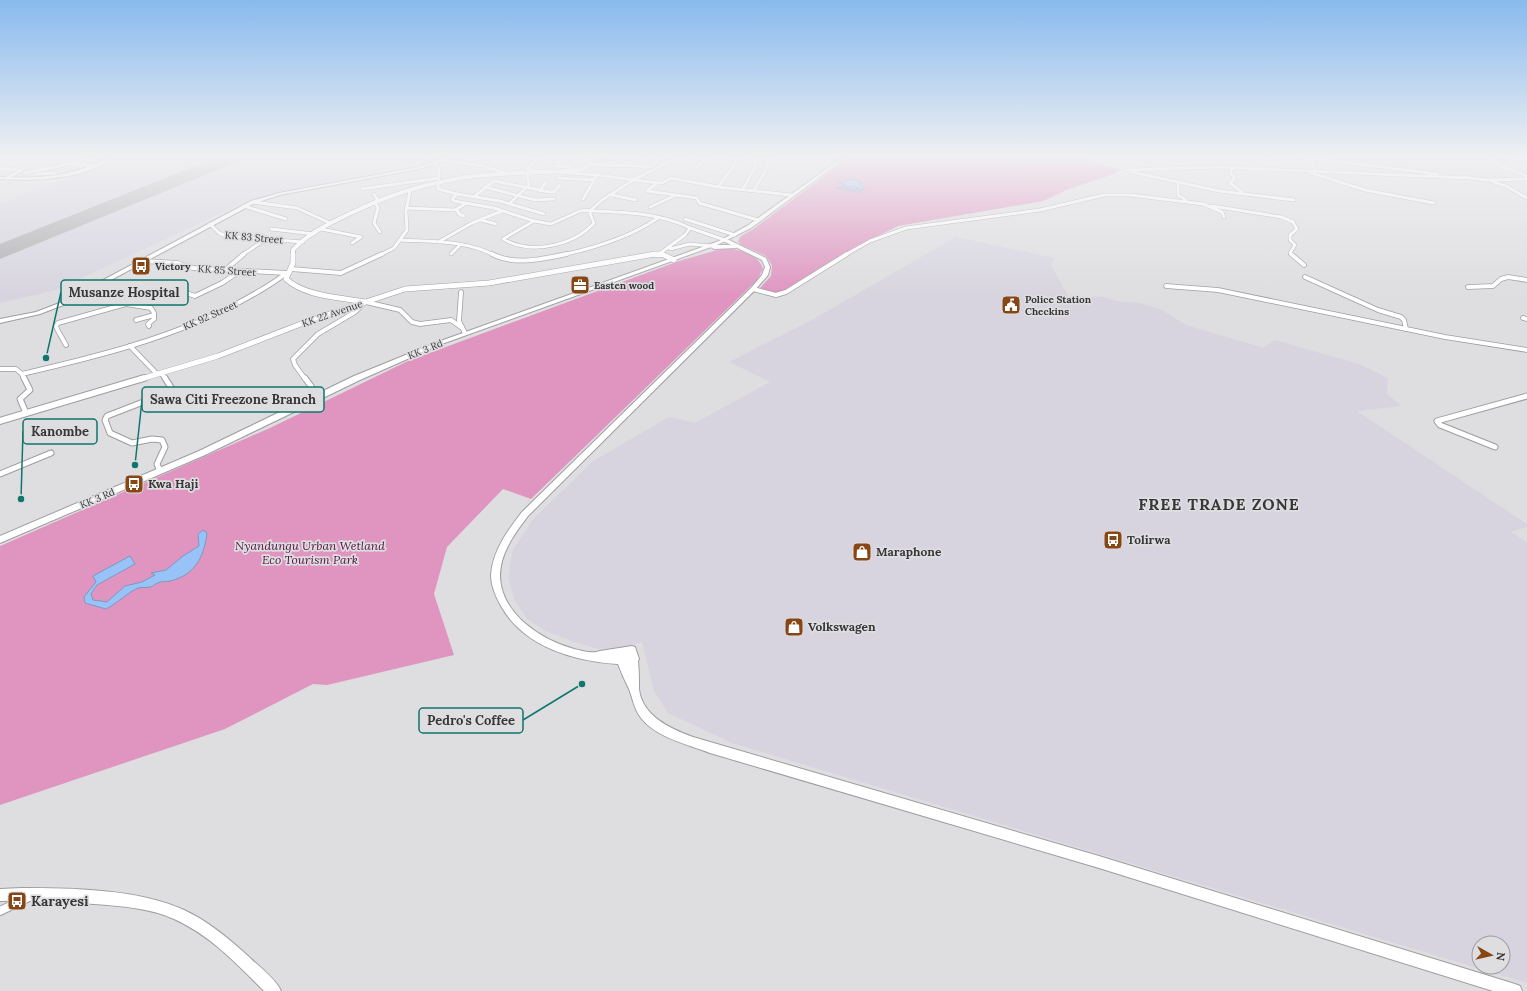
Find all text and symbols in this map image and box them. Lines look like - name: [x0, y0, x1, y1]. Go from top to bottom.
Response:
- street label: KK 83 Street: [224, 228, 284, 247]
- bus stop icon: Victory: [130, 255, 152, 277]
- place label: Victory: [155, 260, 191, 273]
- street label: KK 85 Street: [197, 262, 257, 279]
- office icon: Easten wood: [569, 274, 591, 296]
- place label: Easten wood: [594, 279, 654, 292]
- callout: Musanze Hospital: [61, 280, 188, 305]
- text: Musanze Hospital: [69, 284, 179, 301]
- place label: Police Station Checkins: [1025, 293, 1092, 318]
- public building icon: Police Station Checkins: [1000, 294, 1022, 316]
- street label: KK 22 Avenue: [300, 297, 365, 330]
- street label: KK 92 Street: [181, 298, 240, 333]
- street label: KK 3 Rd: [406, 337, 445, 362]
- callout: Sawa Citi Freezone Branch: [142, 387, 324, 412]
- text: Sawa Citi Freezone Branch: [150, 391, 316, 408]
- callout: Kanombe: [23, 419, 97, 444]
- text: Kanombe: [31, 423, 89, 440]
- bus stop icon: Kwa Haji: [123, 473, 145, 495]
- place label: Kwa Haji: [148, 476, 198, 491]
- street label: KK 3 Rd: [78, 485, 117, 512]
- district label: FREE TRADE ZONE: [1138, 494, 1300, 514]
- bus stop icon: Tolirwa: [1102, 529, 1124, 551]
- place label: Tolirwa: [1127, 532, 1171, 547]
- park label: Nyandungu Urban Wetland Eco Tourism Park: [235, 538, 385, 567]
- shop icon: Maraphone: [851, 541, 873, 563]
- place label: Maraphone: [876, 544, 942, 559]
- shop icon: Volkswagen: [783, 616, 805, 638]
- place label: Volkswagen: [808, 619, 876, 634]
- callout: Pedro's Coffee: [419, 708, 523, 733]
- text: Pedro's Coffee: [427, 712, 515, 729]
- bus stop icon: Karayesi: [6, 890, 28, 912]
- place label: Karayesi: [31, 892, 89, 910]
- north arrow: [1471, 935, 1511, 975]
- text: N: [1493, 951, 1508, 962]

